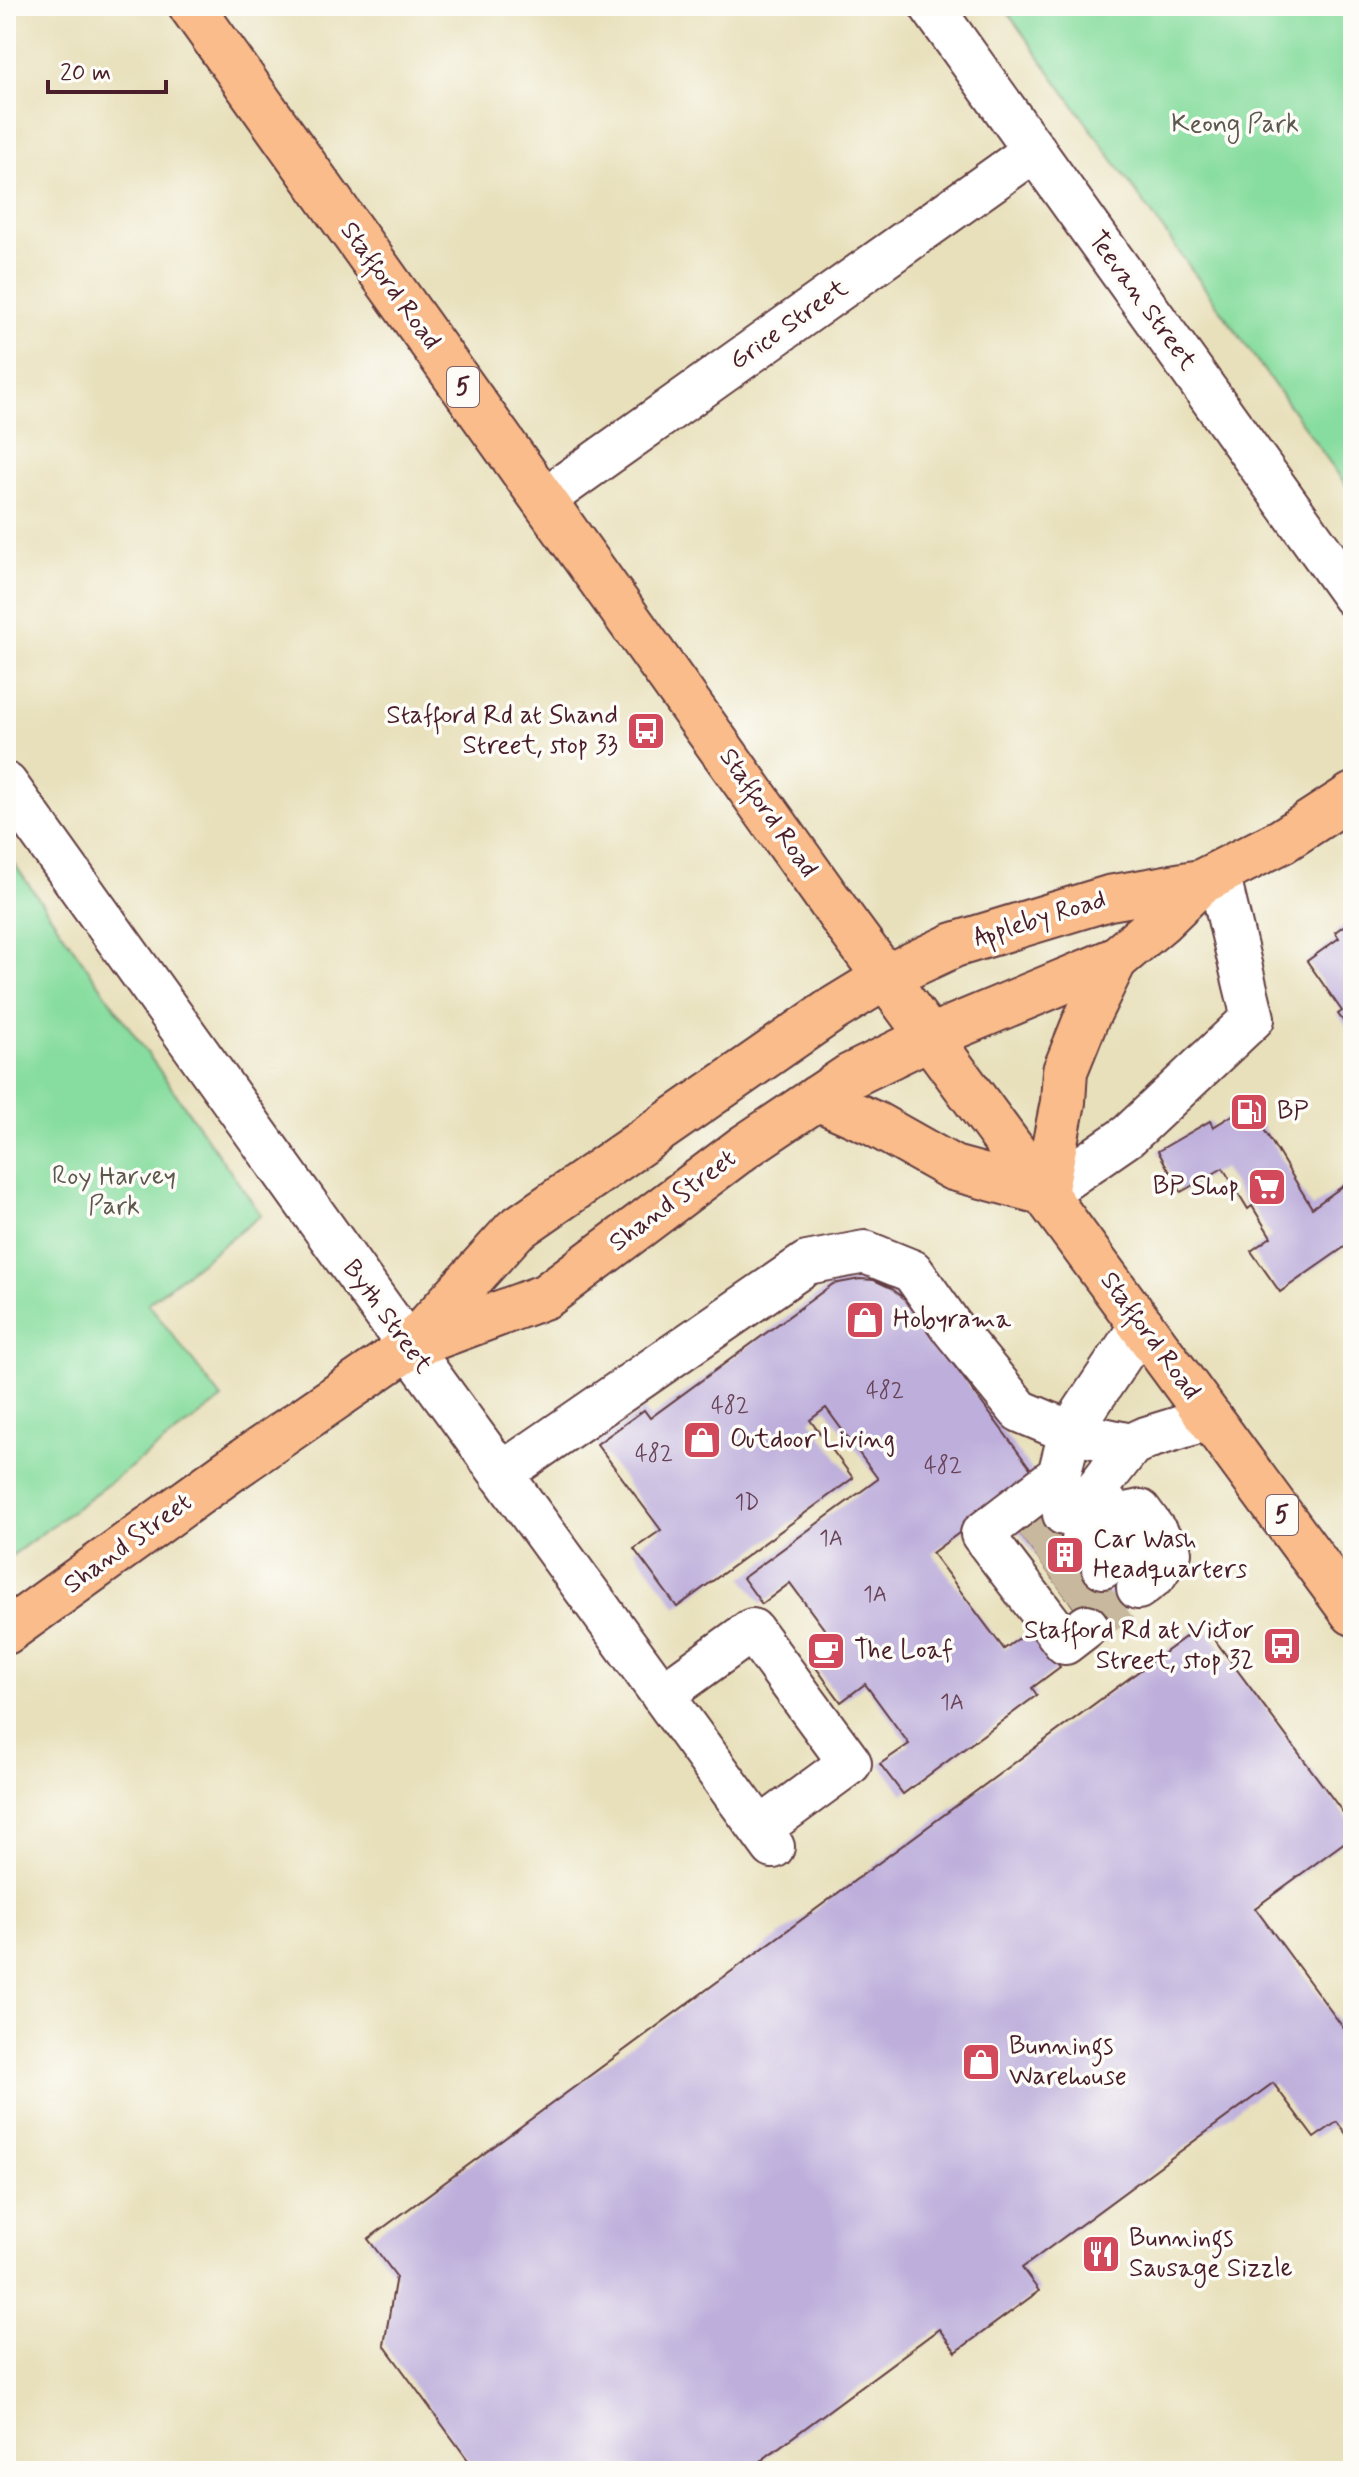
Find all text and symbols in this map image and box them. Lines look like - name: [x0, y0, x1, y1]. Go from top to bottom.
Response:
- scale bar: [48, 44, 166, 94]
- text: 20 m: [60, 58, 111, 89]
- park label: Keong Park: [1171, 108, 1299, 144]
- street label: Stafford Road: [330, 215, 448, 358]
- street label: Teevan Street: [1080, 224, 1204, 378]
- street label: Grice Street: [723, 272, 855, 378]
- road number: 5: [447, 367, 479, 407]
- place label: Stafford Rd at Shand Street, stop 33: [386, 699, 618, 763]
- bus stop icon: Stafford Rd at Shand Street, stop 33: [625, 710, 667, 752]
- street label: Stafford Road: [709, 742, 825, 886]
- street label: Appleby Road: [970, 883, 1111, 958]
- fuel station icon: BP: [1228, 1091, 1270, 1133]
- place label: BP: [1277, 1095, 1308, 1129]
- street label: Shand Street: [603, 1142, 743, 1260]
- park label: Roy Harvey Park: [52, 1160, 176, 1224]
- supermarket icon: BP Shop: [1246, 1166, 1288, 1208]
- place label: BP Shop: [1153, 1170, 1239, 1204]
- street label: Byth Street: [334, 1253, 440, 1381]
- street label: Stafford Road: [1090, 1265, 1208, 1408]
- shop icon: Hobyrama: [844, 1299, 886, 1341]
- place label: Hobyrama: [893, 1303, 1012, 1337]
- house number: 482: [866, 1377, 904, 1405]
- house number: 482: [711, 1392, 749, 1420]
- shop icon: Outdoor Living: [681, 1419, 723, 1461]
- place label: Outdoor Living: [730, 1423, 895, 1457]
- house number: 482: [635, 1440, 673, 1468]
- house number: 482: [924, 1452, 962, 1480]
- street label: Shand Street: [57, 1486, 199, 1602]
- house number: 1D: [735, 1489, 760, 1517]
- road number: 5: [1266, 1495, 1298, 1535]
- place label: Car Wash Headquarters: [1093, 1523, 1247, 1587]
- house number: 1A: [819, 1525, 843, 1553]
- building icon: Car Wash Headquarters: [1044, 1534, 1086, 1576]
- house number: 1A: [863, 1581, 887, 1609]
- place label: Stafford Rd at Victor Street, stop 32: [1024, 1614, 1254, 1678]
- bus stop icon: Stafford Rd at Victor Street, stop 32: [1261, 1625, 1303, 1667]
- cafe icon: The Loaf: [805, 1630, 847, 1672]
- place label: The Loaf: [854, 1634, 953, 1668]
- house number: 1A: [940, 1689, 964, 1717]
- place label: Bunnings Warehouse: [1009, 2030, 1127, 2094]
- shop icon: Bunnings Warehouse: [960, 2041, 1002, 2083]
- place label: Bunnings Sausage Sizzle: [1129, 2222, 1293, 2288]
- restaurant icon: Bunnings Sausage Sizzle: [1080, 2233, 1122, 2275]

